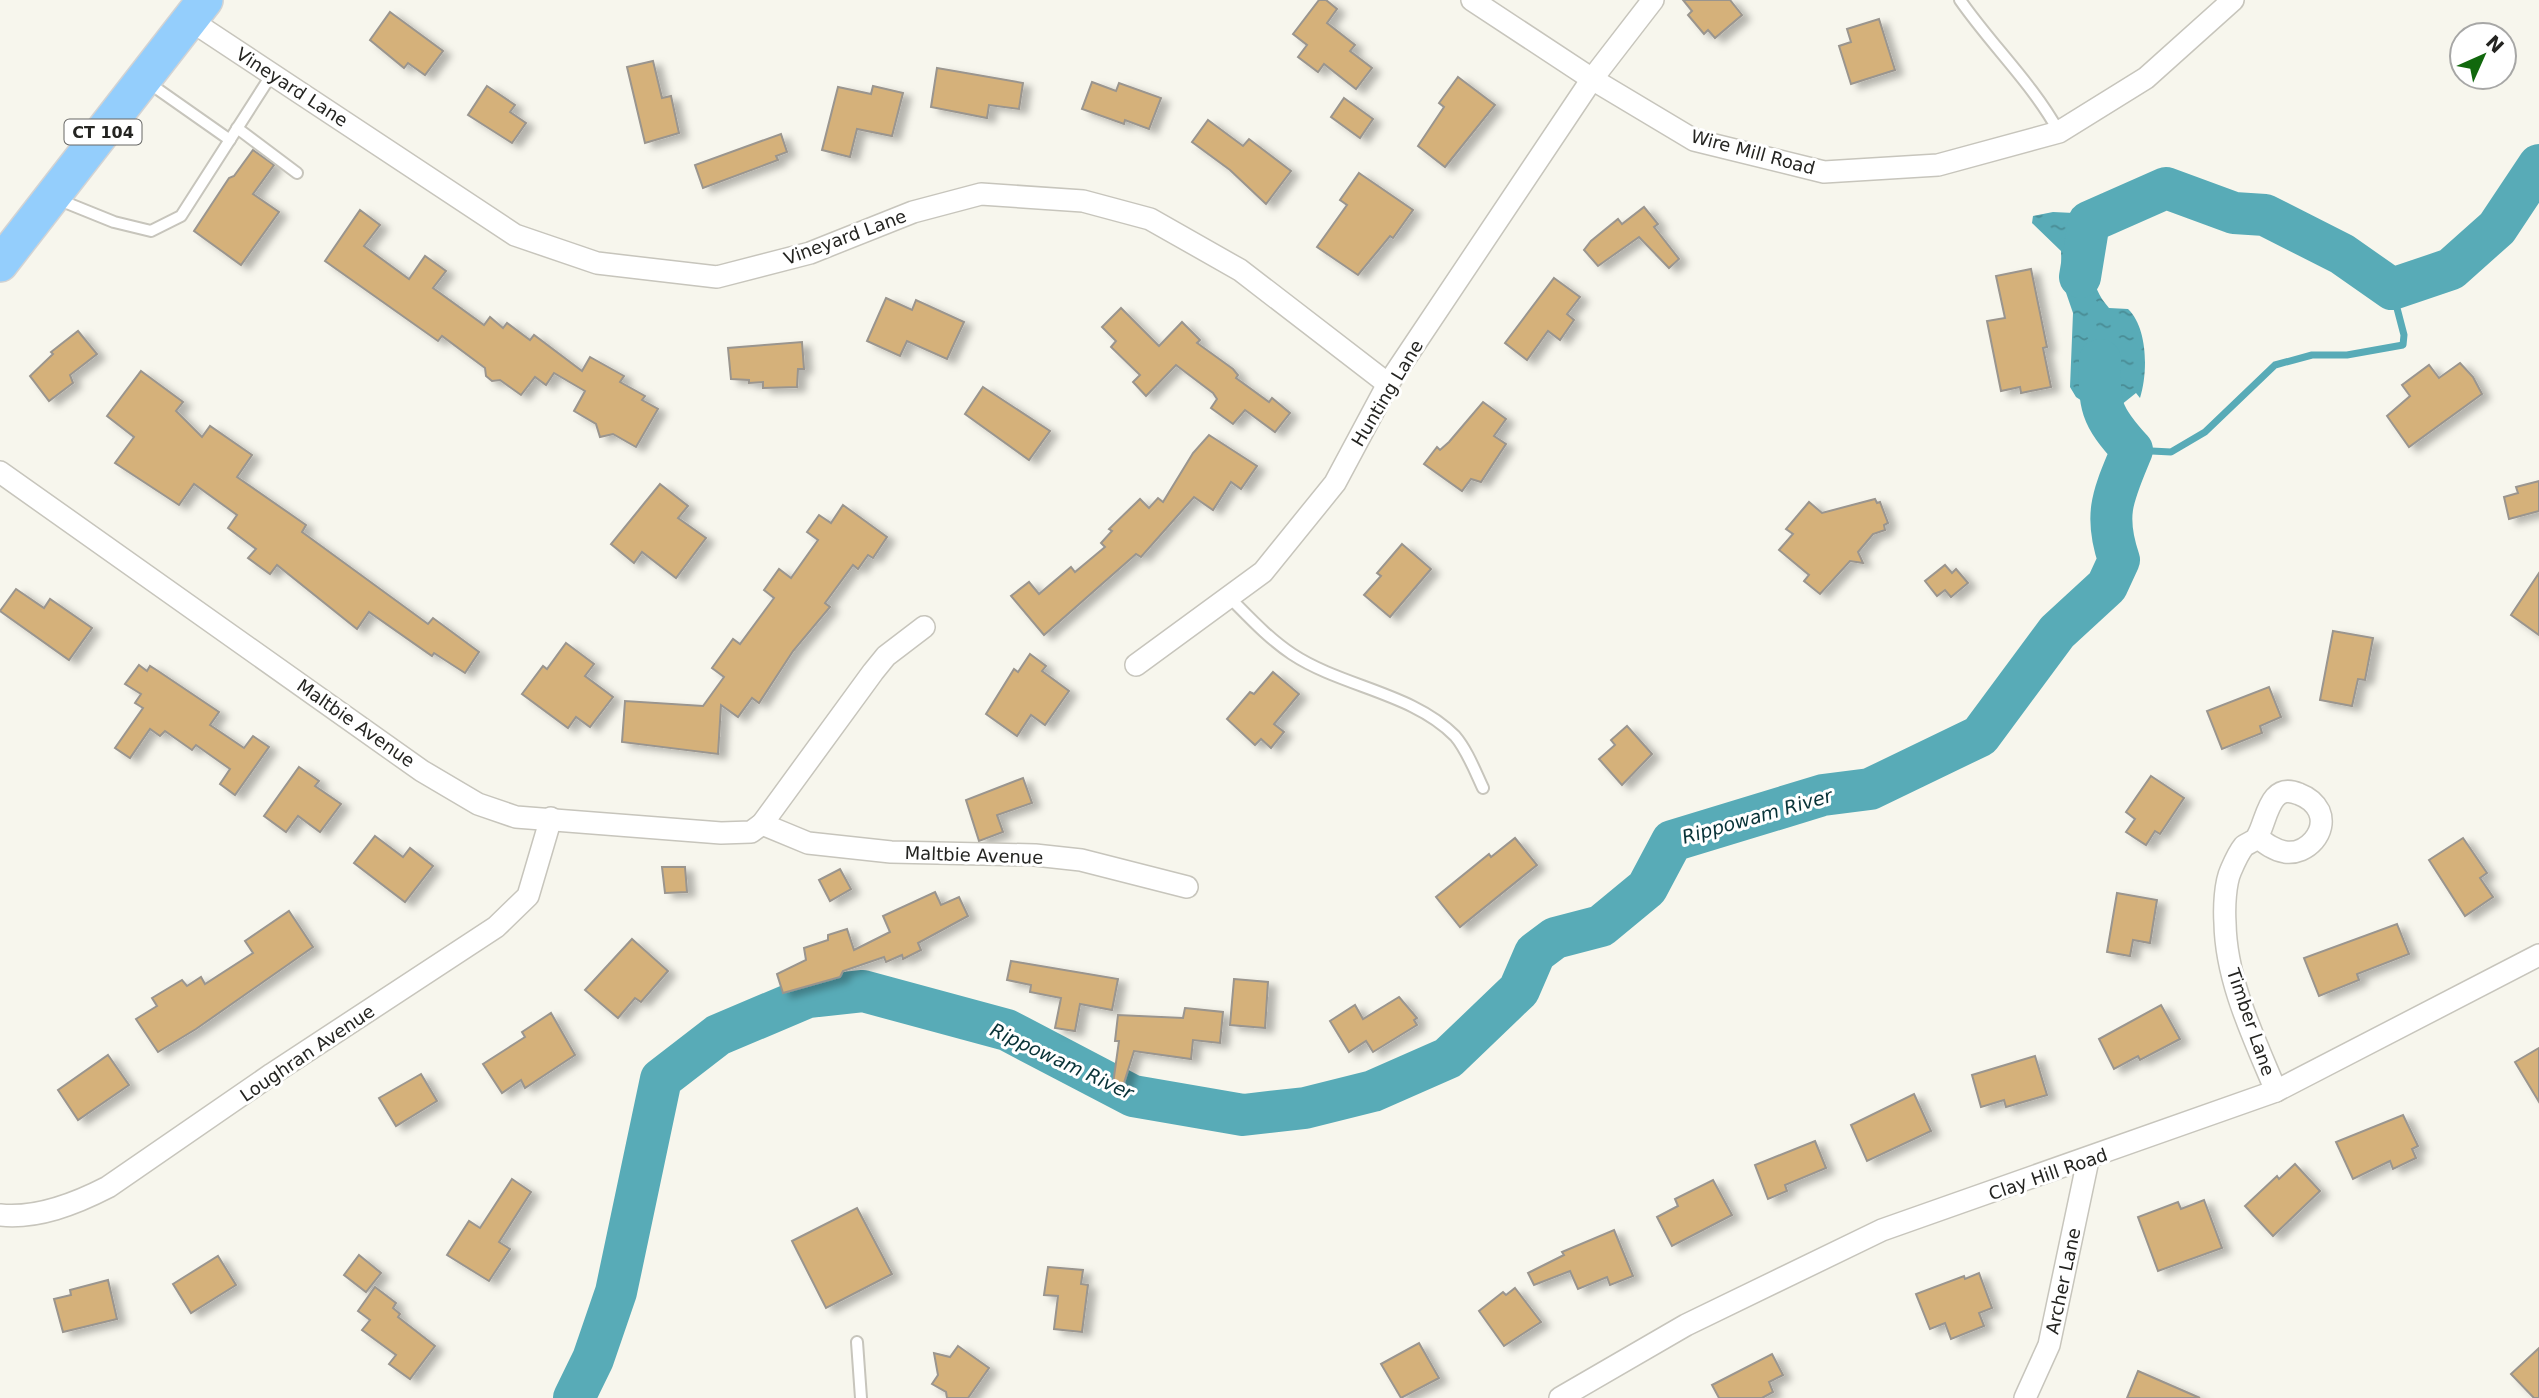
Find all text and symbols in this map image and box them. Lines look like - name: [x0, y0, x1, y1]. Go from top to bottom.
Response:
- north arrow: [2448, 21, 2518, 91]
- text: N: [2482, 31, 2508, 57]
- street label: Vineyard Lane: [232, 43, 352, 131]
- road number: CT 104: [64, 120, 142, 144]
- street label: Wire Mill Road: [1689, 125, 1817, 179]
- street label: Vineyard Lane: [781, 205, 909, 269]
- street label: Hunting Lane: [1347, 336, 1427, 450]
- street label: Maltbie Avenue: [293, 675, 419, 771]
- water label: Rippowam River: [1679, 784, 1836, 848]
- street label: Maltbie Avenue: [904, 842, 1044, 868]
- street label: Timber Lane: [2222, 965, 2279, 1078]
- street label: Loughran Avenue: [236, 1000, 378, 1106]
- water label: Rippowam River: [987, 1018, 1138, 1104]
- street label: Clay Hill Road: [1986, 1144, 2110, 1204]
- street label: Archer Lane: [2041, 1226, 2085, 1336]

